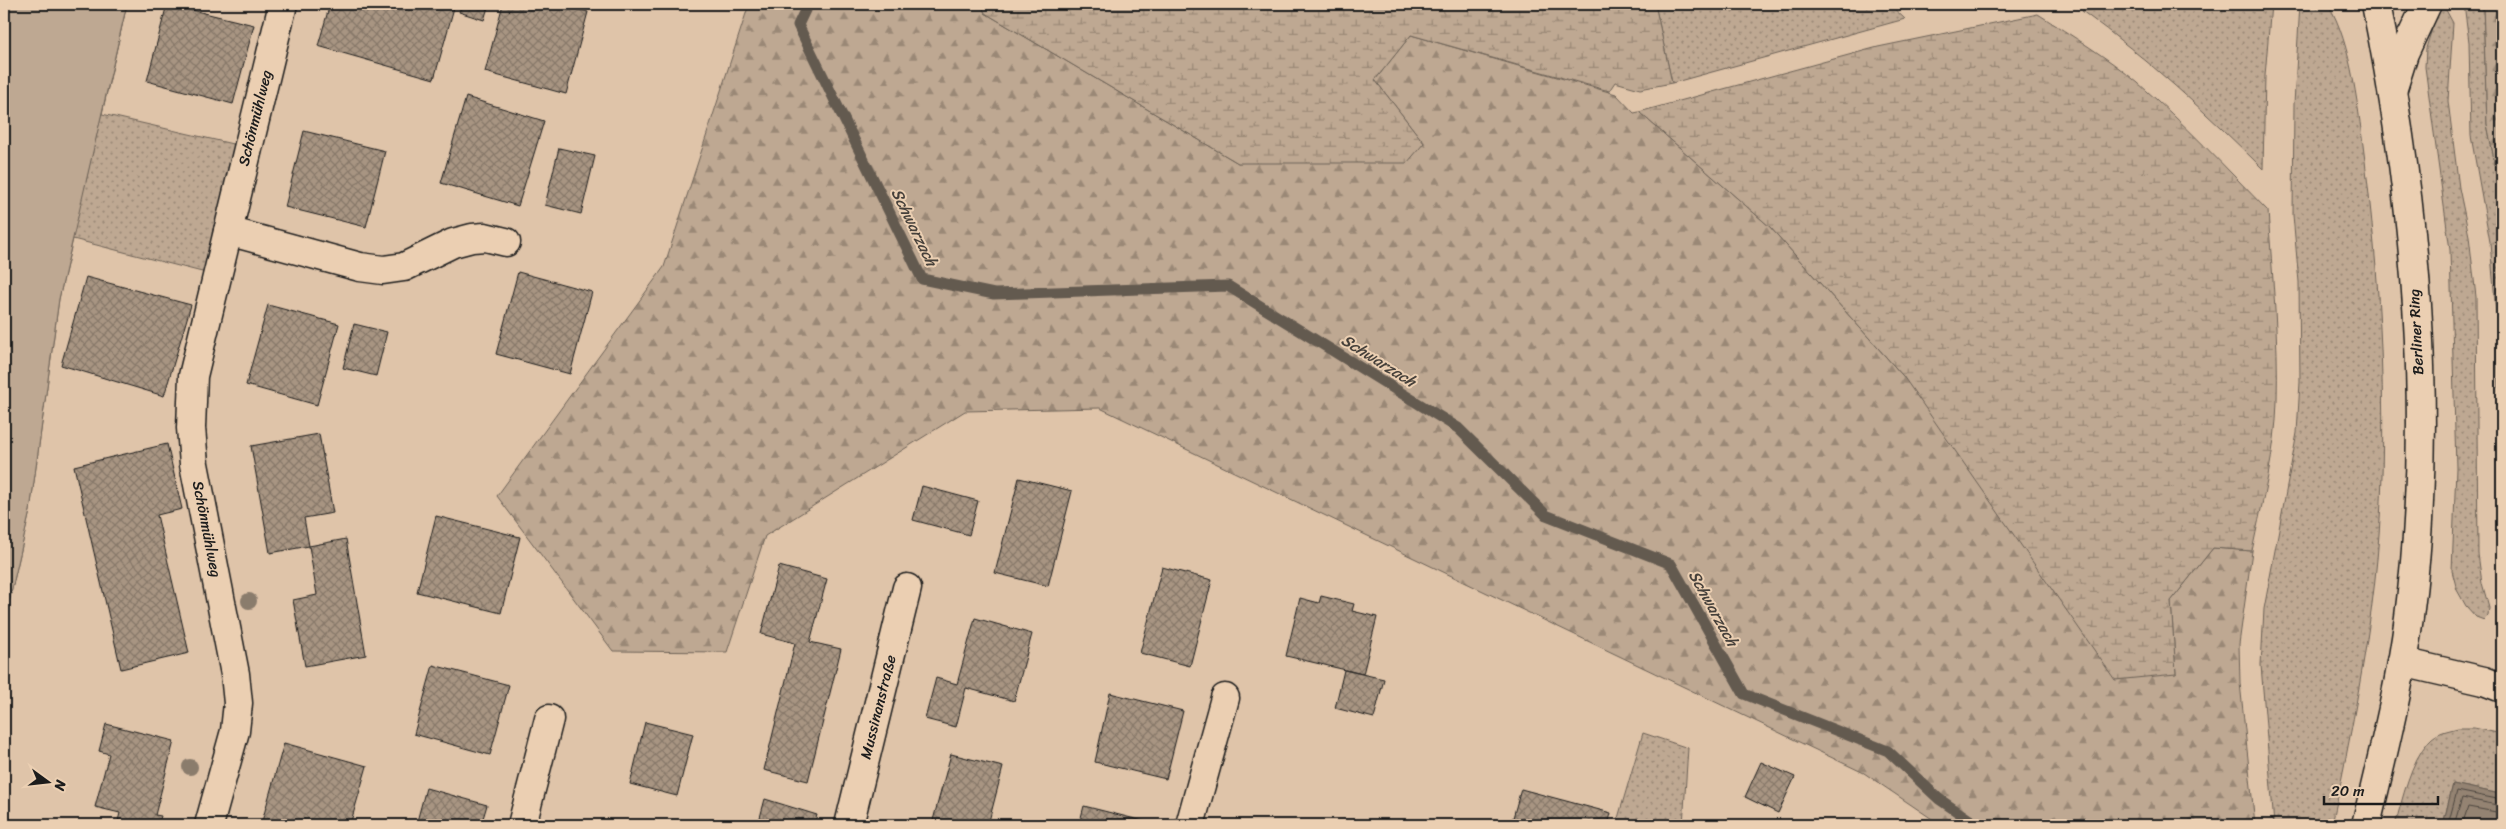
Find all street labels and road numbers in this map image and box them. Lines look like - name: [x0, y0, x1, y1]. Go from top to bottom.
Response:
- street label: Schönmühlweg: [231, 67, 280, 169]
- street label: Berliner Ring: [2401, 288, 2431, 376]
- street label: Schönmühlweg: [185, 478, 229, 580]
- street label: Mussinanstraße: [852, 652, 904, 762]

